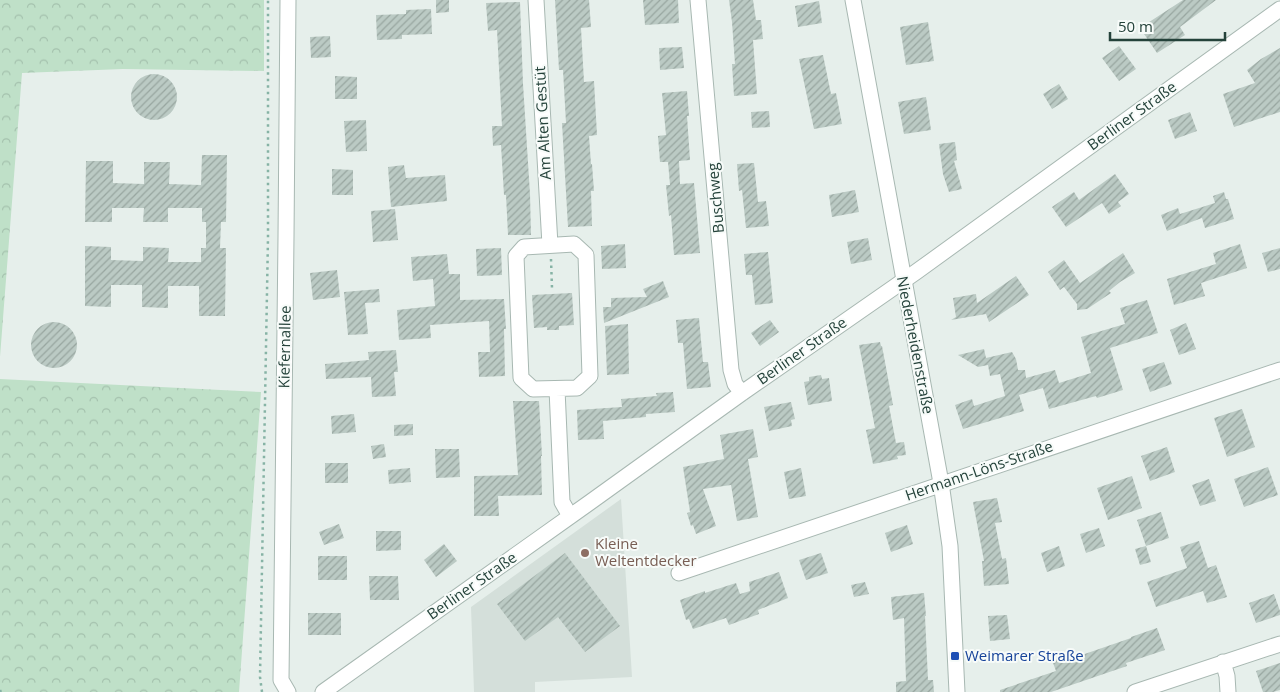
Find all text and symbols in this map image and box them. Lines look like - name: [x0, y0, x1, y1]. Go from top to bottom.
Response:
- scale bar: [1110, 10, 1225, 42]
- text: 50 m: [1118, 16, 1153, 36]
- street label: Am Alten Gestüt: [529, 66, 555, 180]
- street label: Berliner Straße: [1083, 76, 1180, 154]
- street label: Buschweg: [702, 162, 728, 234]
- street label: Niederheidenstraße: [893, 274, 939, 416]
- street label: Kiefernallee: [273, 305, 295, 389]
- street label: Berliner Straße: [753, 312, 850, 389]
- street label: Hermann-Löns-Straße: [902, 435, 1055, 505]
- place label: Kleine Weltentdecker: [595, 533, 697, 570]
- street label: Berliner Straße: [423, 547, 520, 624]
- marker: Kleine Weltentdecker: [579, 547, 591, 559]
- place label: Weimarer Straße: [965, 645, 1084, 665]
- marker: Weimarer Straße: [949, 650, 961, 662]

